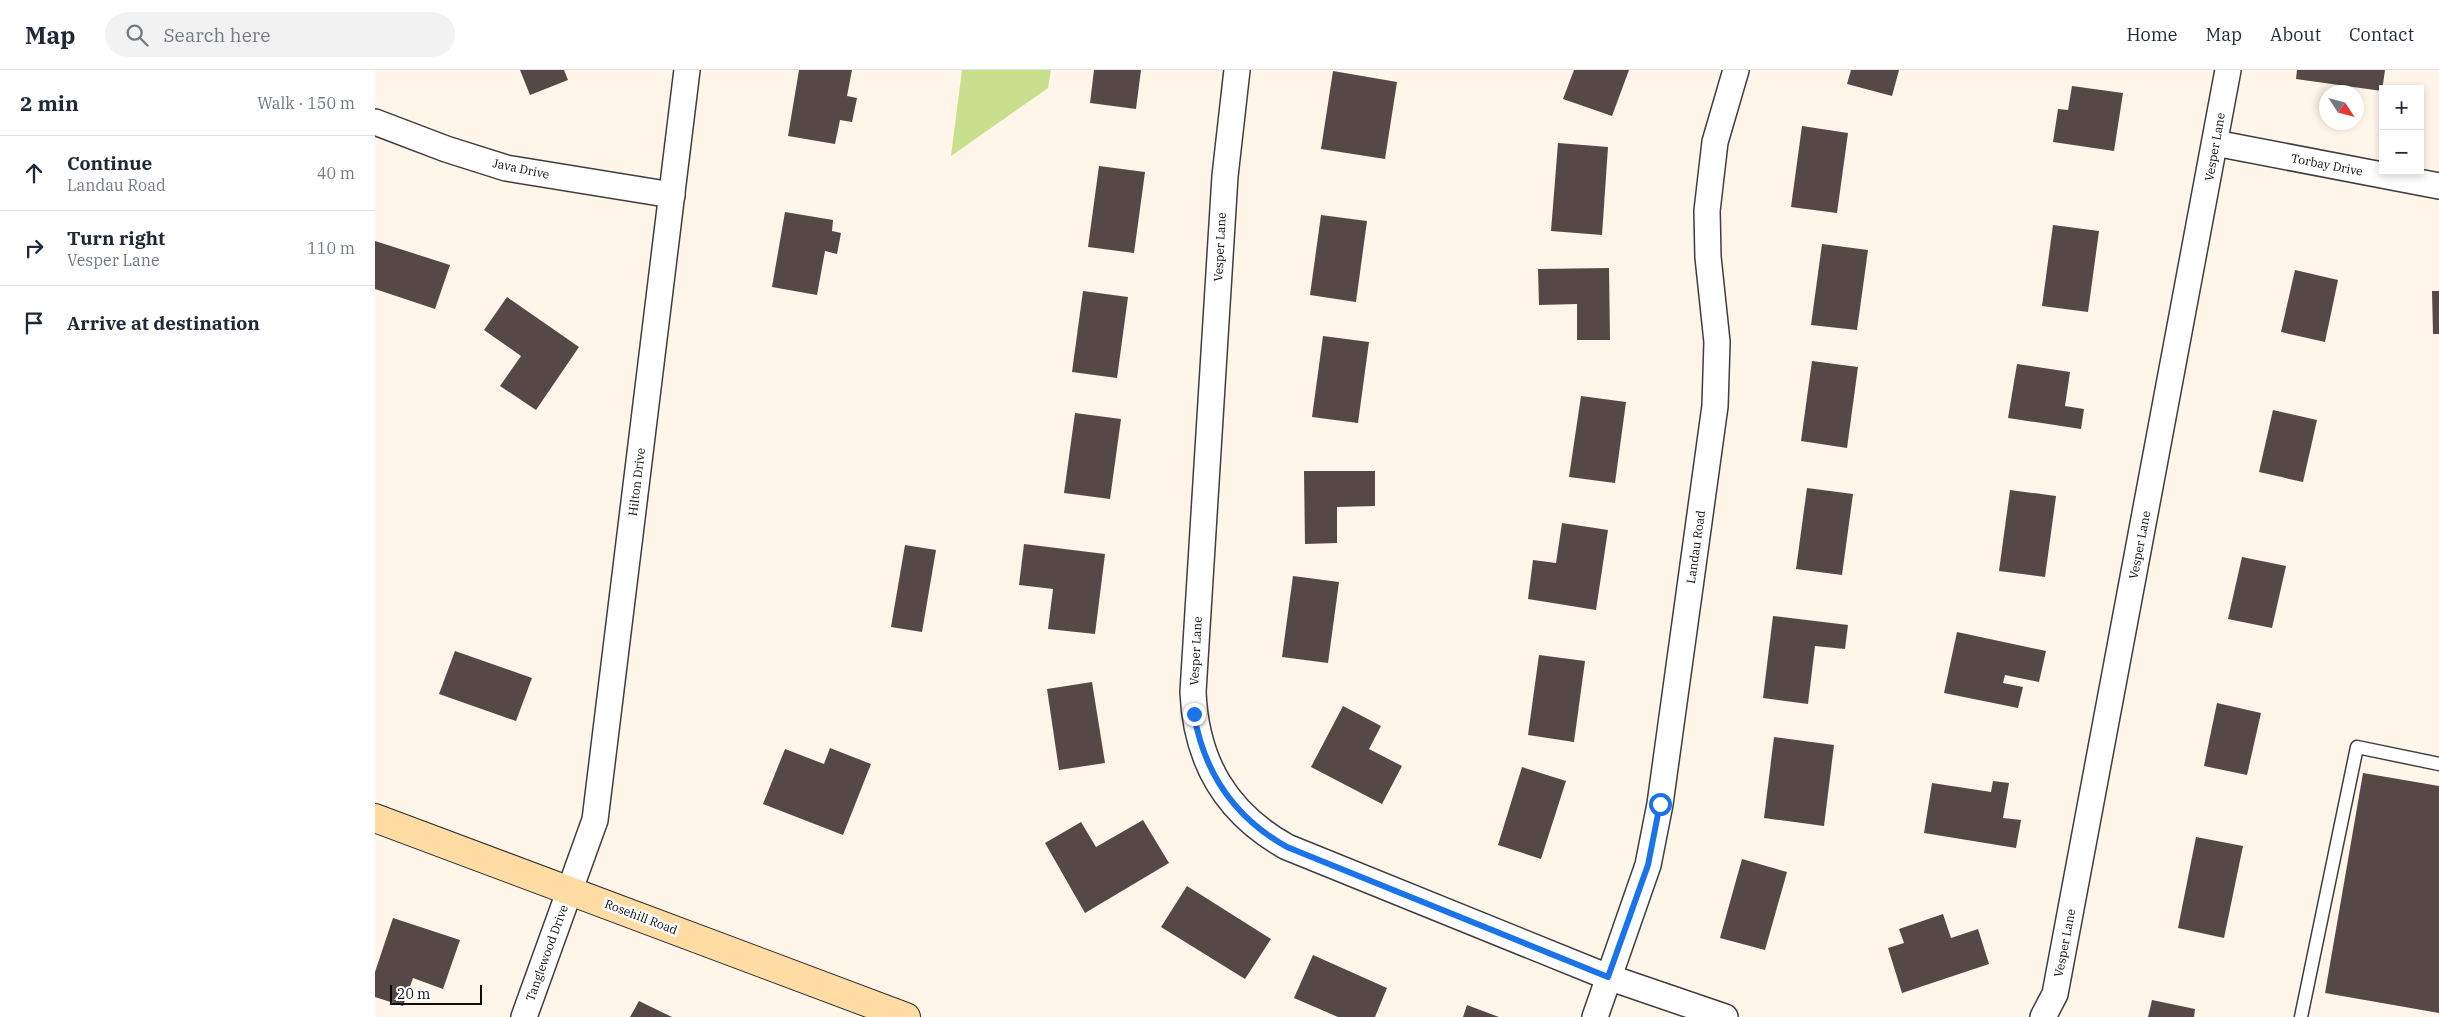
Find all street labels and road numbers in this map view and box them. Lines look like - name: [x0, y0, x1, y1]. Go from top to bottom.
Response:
- street label: Vesper Lane: [2201, 111, 2228, 182]
- street label: Torbay Drive: [2290, 150, 2364, 179]
- street label: Java Drive: [491, 155, 551, 182]
- street label: Vesper Lane: [1210, 212, 1229, 282]
- street label: Hilton Drive: [625, 447, 648, 517]
- street label: Landau Road: [1683, 509, 1708, 585]
- street label: Vesper Lane: [2126, 509, 2153, 580]
- street label: Vesper Lane: [1186, 616, 1205, 686]
- street label: Rosehill Road: [603, 896, 680, 937]
- street label: Tanglewood Drive: [522, 903, 571, 1003]
- street label: Vesper Lane: [2051, 907, 2078, 978]

